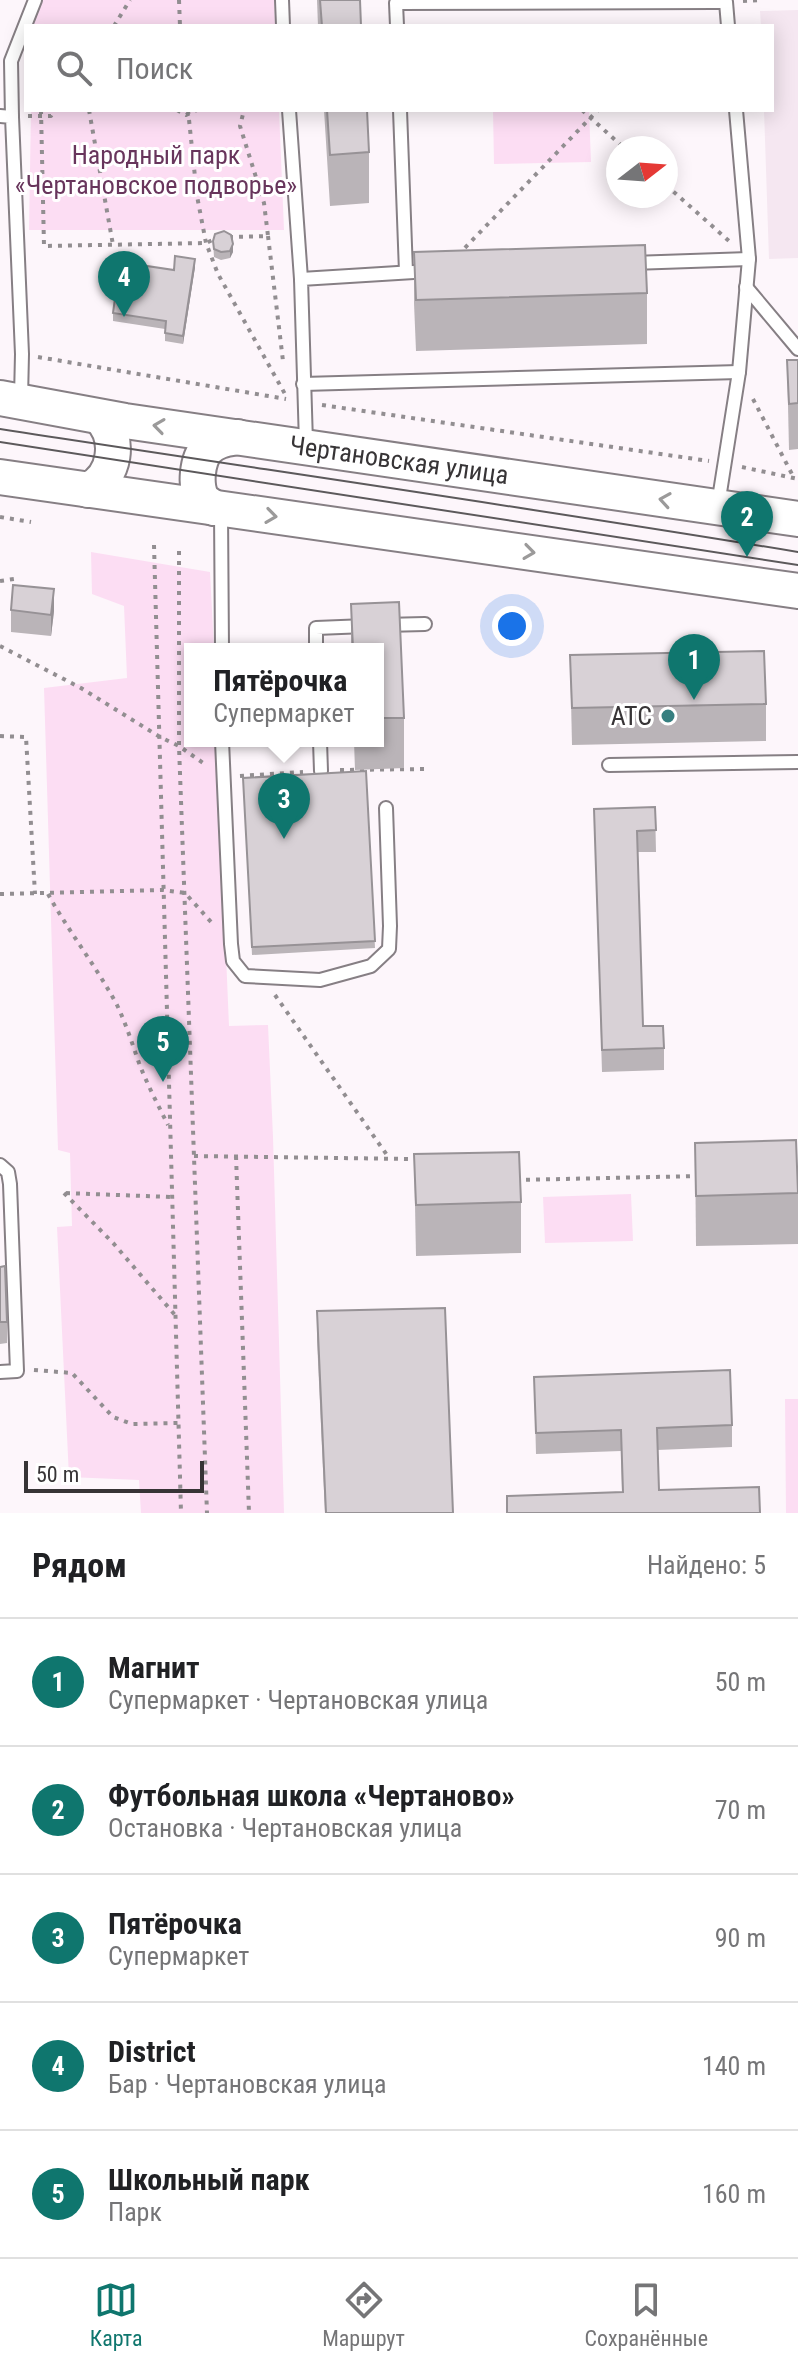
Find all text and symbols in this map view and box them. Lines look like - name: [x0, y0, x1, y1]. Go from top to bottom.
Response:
- search box: [24, 24, 774, 112]
- icon: search: [52, 46, 96, 90]
- text: Поиск: [116, 51, 193, 86]
- north arrow: [606, 136, 678, 208]
- park label: Народный парк «Чертановское подворье»: [15, 140, 297, 200]
- pin: 4: [98, 251, 150, 317]
- one-way arrow: [152, 418, 166, 435]
- street label: Чертановская улица: [288, 430, 510, 490]
- pin: 2: [721, 491, 773, 557]
- one-way arrow: [658, 492, 672, 509]
- one-way arrow: [264, 507, 278, 524]
- one-way arrow: [522, 543, 535, 560]
- your location: [492, 606, 532, 646]
- pin: 1: [668, 634, 720, 700]
- popup: [184, 643, 384, 747]
- text: Пятёрочка: [213, 663, 347, 698]
- text: Супермаркет: [213, 698, 355, 728]
- place label: АТС: [611, 701, 652, 731]
- marker: АТС: [659, 707, 677, 725]
- pin: 3: [258, 773, 310, 839]
- pin: 5: [137, 1016, 189, 1082]
- scale bar: [24, 1457, 204, 1493]
- text: 50 m: [36, 1462, 79, 1487]
- text: Рядом: [32, 1545, 127, 1585]
- text: Найдено: 5: [647, 1550, 766, 1580]
- text: Магнит: [108, 1650, 200, 1685]
- text: 1: [51, 1667, 65, 1697]
- text: 50 m: [715, 1667, 766, 1697]
- text: Супермаркет · Чертановская улица: [108, 1685, 488, 1715]
- text: Футбольная школа «Чертаново»: [108, 1778, 515, 1813]
- text: 2: [51, 1795, 65, 1825]
- text: 70 m: [715, 1795, 766, 1825]
- text: Остановка · Чертановская улица: [108, 1813, 462, 1843]
- text: Пятёрочка: [108, 1906, 242, 1941]
- text: 3: [51, 1923, 65, 1953]
- text: 90 m: [715, 1923, 766, 1953]
- text: Супермаркет: [108, 1941, 249, 1971]
- text: District: [108, 2034, 196, 2069]
- text: 4: [51, 2051, 65, 2081]
- text: 140 m: [702, 2051, 766, 2081]
- text: Бар · Чертановская улица: [108, 2069, 387, 2099]
- text: Школьный парк: [108, 2162, 310, 2197]
- text: 5: [51, 2179, 65, 2209]
- text: 160 m: [702, 2179, 766, 2209]
- text: Парк: [108, 2197, 162, 2227]
- tab: Карта: [90, 2278, 142, 2351]
- tab: Маршрут: [322, 2278, 405, 2351]
- tab: Сохранённые: [585, 2278, 708, 2351]

